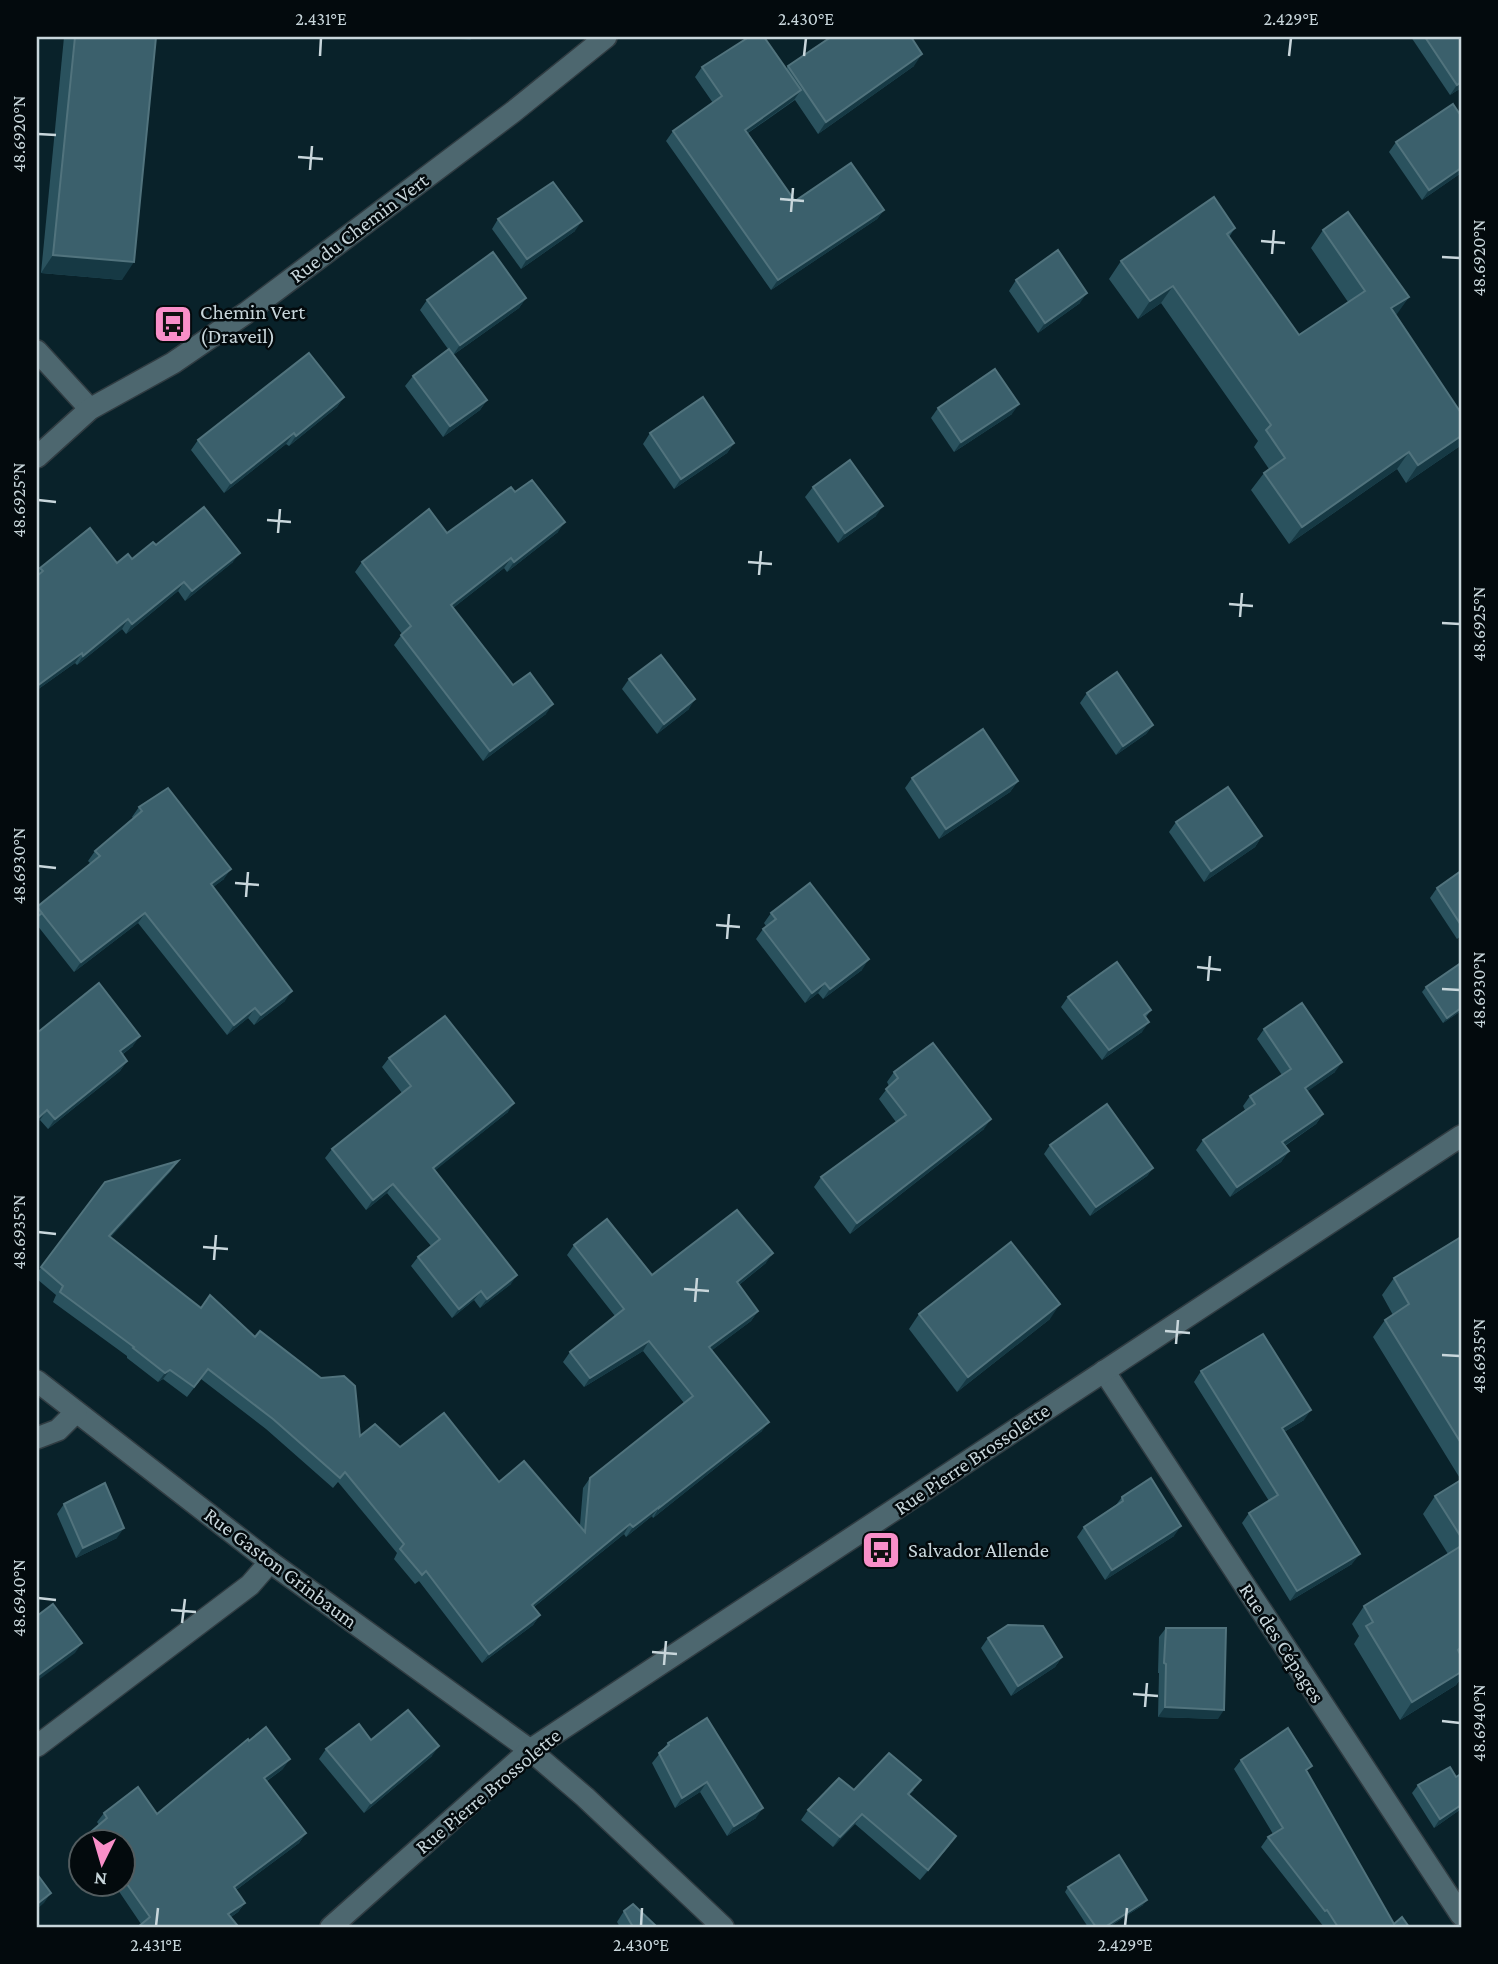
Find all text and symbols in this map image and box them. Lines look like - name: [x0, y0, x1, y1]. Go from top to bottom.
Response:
- text: 2.431°E: [295, 9, 347, 29]
- text: 2.430°E: [778, 9, 834, 29]
- text: 2.429°E: [1263, 9, 1319, 29]
- text: 48.6920°N: [9, 95, 29, 173]
- street label: Rue du Chemin Vert: [285, 168, 434, 288]
- text: 48.6920°N: [1469, 219, 1489, 297]
- place label: Chemin Vert (Draveil): [200, 300, 306, 348]
- bus stop icon: Chemin Vert (Draveil): [152, 303, 194, 345]
- text: 48.6925°N: [9, 462, 29, 538]
- text: 48.6925°N: [1469, 586, 1489, 662]
- text: 48.6930°N: [9, 827, 29, 905]
- text: 48.6930°N: [1469, 951, 1489, 1029]
- text: 48.6935°N: [9, 1194, 29, 1270]
- text: 48.6935°N: [1469, 1318, 1489, 1394]
- street label: Rue Pierre Brossolette: [890, 1398, 1054, 1520]
- street label: Rue Gaston Grinbaum: [200, 1503, 362, 1633]
- bus stop icon: Salvador Allende: [860, 1529, 902, 1571]
- place label: Salvador Allende: [908, 1538, 1049, 1562]
- text: 48.6940°N: [9, 1559, 29, 1637]
- street label: Rue des Cépages: [1234, 1579, 1330, 1707]
- text: 48.6940°N: [1469, 1684, 1489, 1762]
- street label: Rue Pierre Brossolette: [411, 1723, 565, 1859]
- north arrow: [66, 1828, 136, 1898]
- text: N: [93, 1868, 108, 1890]
- text: 2.431°E: [130, 1935, 182, 1955]
- text: 2.430°E: [613, 1935, 669, 1955]
- text: 2.429°E: [1097, 1935, 1153, 1955]

